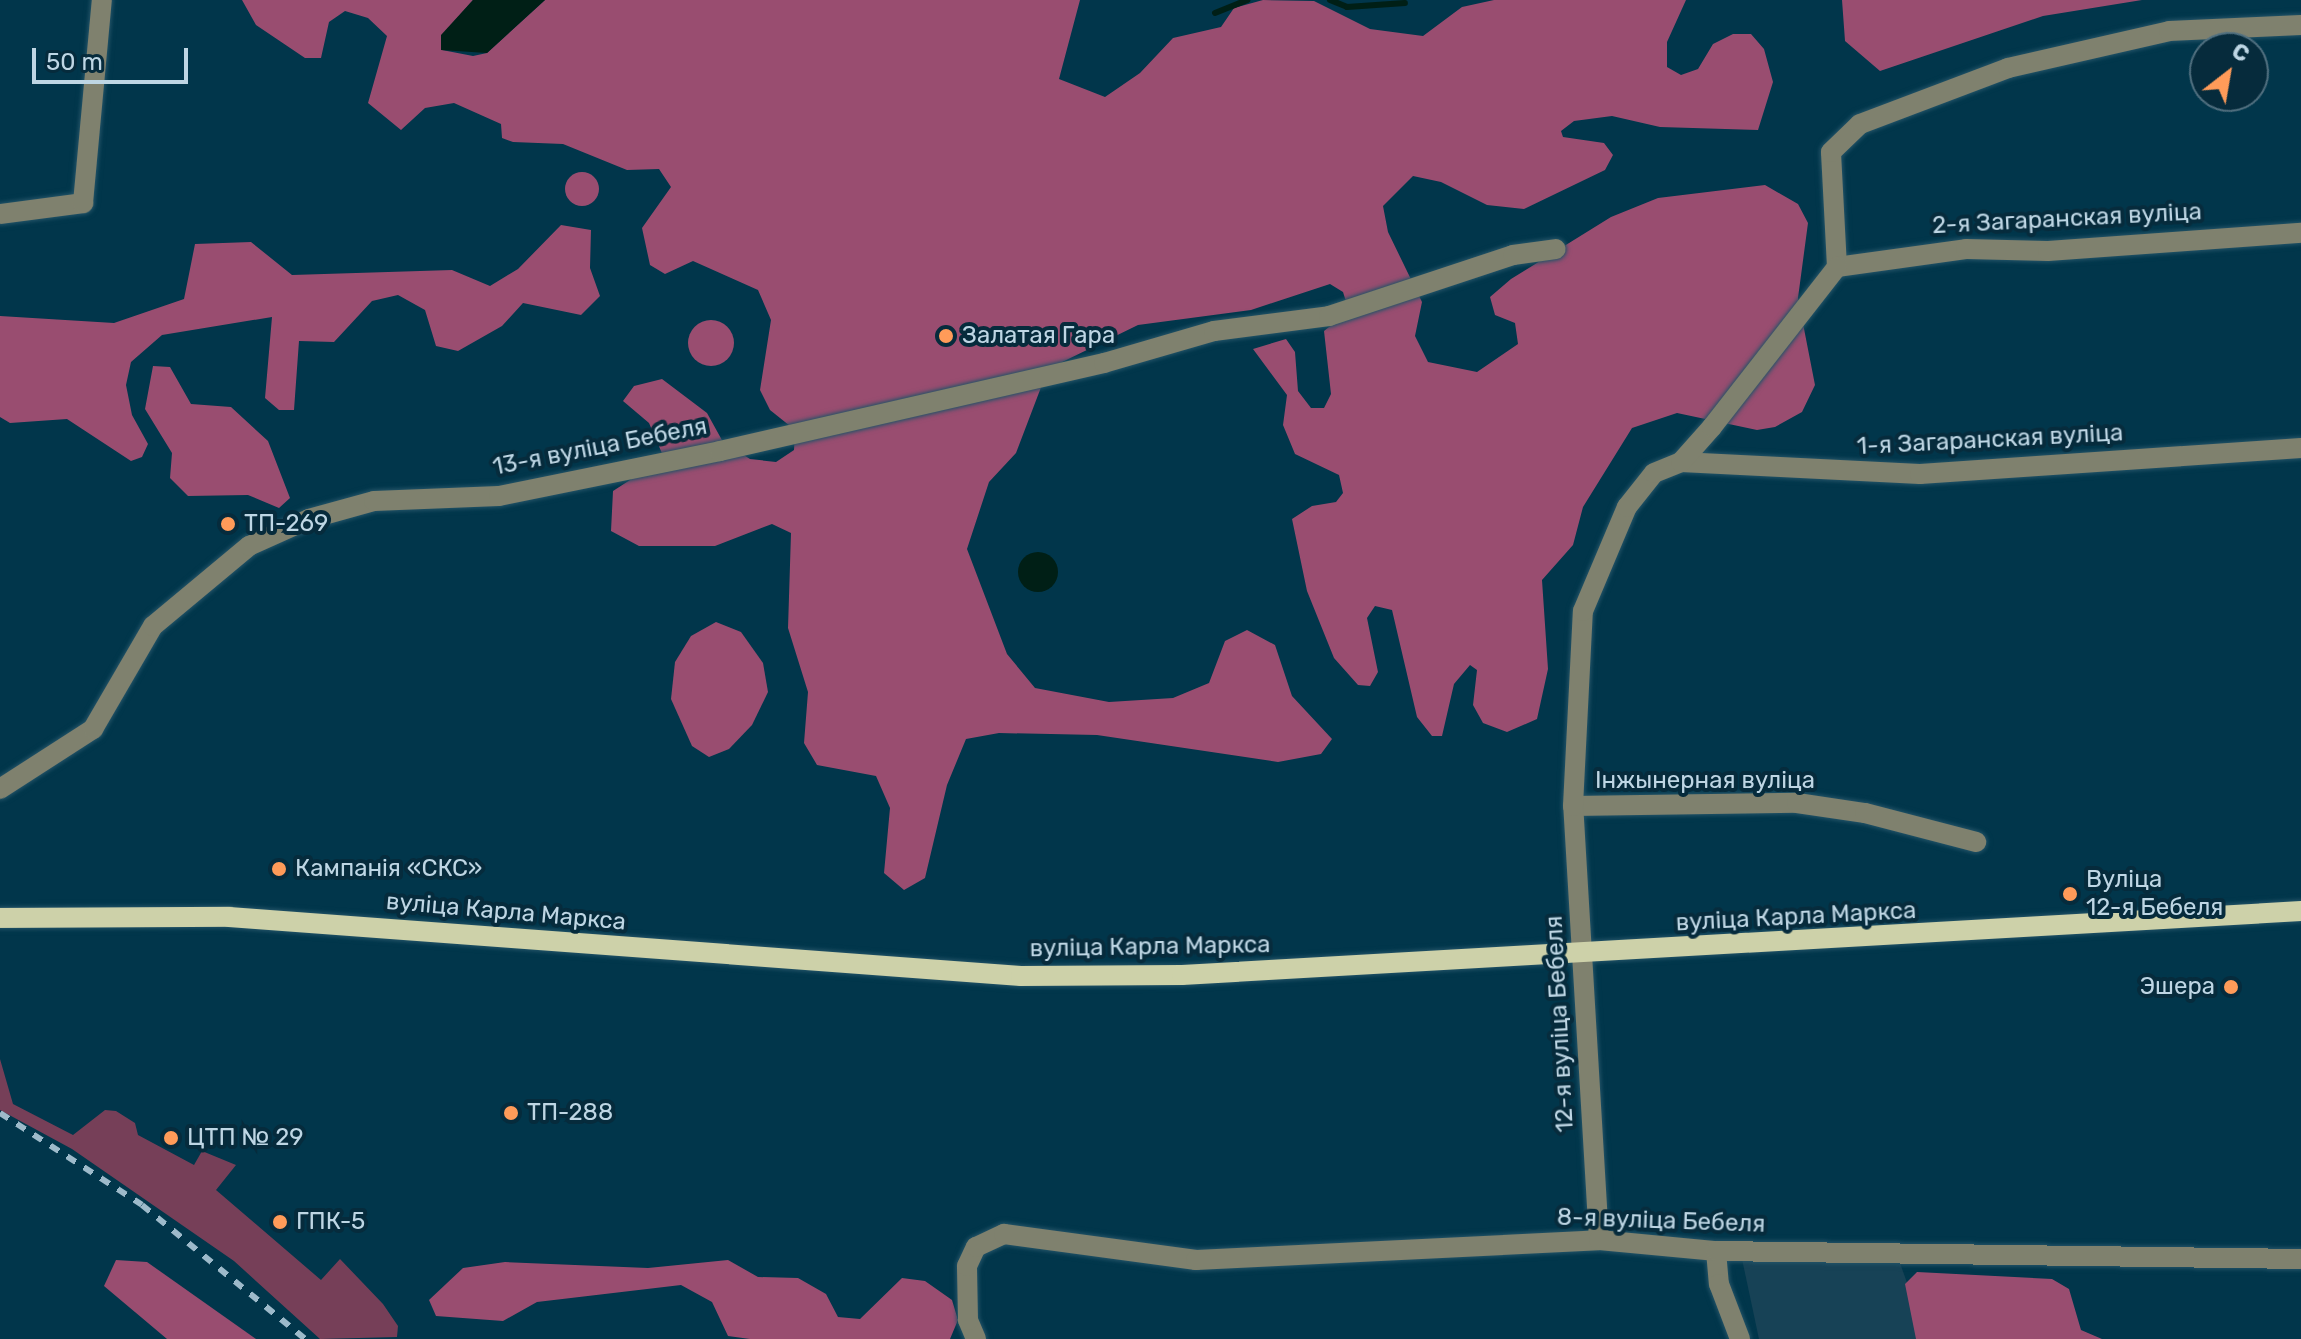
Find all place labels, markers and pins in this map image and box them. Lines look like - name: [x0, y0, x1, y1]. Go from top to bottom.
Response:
- place label: Залатая Гара: [962, 322, 1115, 350]
- marker: Залатая Гара: [937, 327, 955, 345]
- place label: ТП-269: [244, 510, 328, 538]
- marker: ТП-269: [219, 515, 237, 533]
- place label: Кампанія «СКС»: [295, 855, 482, 883]
- marker: Кампанія «СКС»: [270, 860, 288, 878]
- place label: Вуліца 12-я Бебеля: [2086, 866, 2223, 922]
- marker: Вуліца 12-я Бебеля: [2061, 885, 2079, 903]
- place label: Эшера: [2140, 973, 2215, 1001]
- marker: Эшера: [2222, 978, 2240, 996]
- place label: ТП-288: [527, 1099, 613, 1127]
- marker: ТП-288: [502, 1104, 520, 1122]
- place label: ЦТП № 29: [187, 1124, 303, 1152]
- marker: ЦТП № 29: [162, 1129, 180, 1147]
- place label: ГПК-5: [296, 1208, 365, 1236]
- marker: ГПК-5: [271, 1213, 289, 1231]

